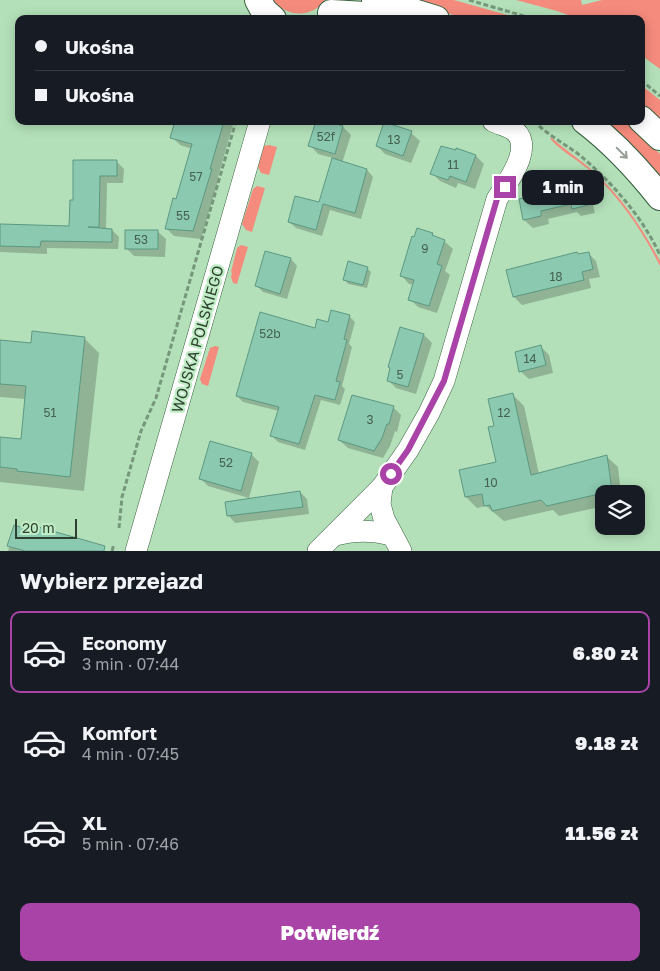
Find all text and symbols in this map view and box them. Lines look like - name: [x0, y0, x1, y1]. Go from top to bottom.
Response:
- text: Ukośna: [65, 35, 134, 58]
- text: Ukośna: [65, 83, 134, 106]
- house number: 52f: [317, 129, 336, 144]
- house number: 13: [388, 132, 400, 147]
- one-way arrow: [616, 147, 628, 159]
- house number: 11: [447, 157, 459, 172]
- house number: 57: [189, 169, 203, 184]
- callout: 1 min: [522, 170, 605, 204]
- route end: [494, 176, 516, 198]
- text: 1 min: [543, 177, 583, 197]
- house number: 55: [176, 208, 190, 223]
- house number: 53: [134, 232, 148, 247]
- house number: 9: [421, 241, 429, 256]
- street label: WOJSKA POLSKIEGO: [167, 263, 227, 415]
- house number: 18: [549, 269, 563, 284]
- house number: 52b: [259, 326, 281, 341]
- house number: 14: [523, 351, 537, 366]
- house number: 5: [397, 367, 404, 382]
- house number: 51: [44, 405, 57, 420]
- house number: 12: [498, 405, 510, 420]
- house number: 3: [366, 412, 374, 427]
- house number: 52: [219, 455, 233, 470]
- route start: [380, 463, 402, 485]
- house number: 10: [484, 475, 498, 490]
- map controls: [595, 485, 645, 535]
- button: layers: [595, 485, 645, 535]
- scale bar: [15, 516, 78, 539]
- text: 20 m: [22, 519, 55, 536]
- text: Wybierz przejazd: [20, 567, 203, 594]
- icon: car: [22, 630, 67, 675]
- text: Economy: [82, 631, 167, 654]
- text: 6.80 zł: [572, 641, 638, 664]
- text: 3 min · 07:44: [82, 654, 179, 674]
- icon: car: [22, 720, 67, 765]
- text: Komfort: [82, 721, 157, 744]
- text: 9.18 zł: [575, 731, 638, 754]
- text: 4 min · 07:45: [82, 744, 179, 764]
- icon: car: [22, 810, 67, 855]
- text: XL: [82, 811, 107, 834]
- text: 11.56 zł: [565, 821, 638, 844]
- text: 5 min · 07:46: [82, 834, 179, 854]
- button: Potwierdź: [20, 903, 640, 961]

